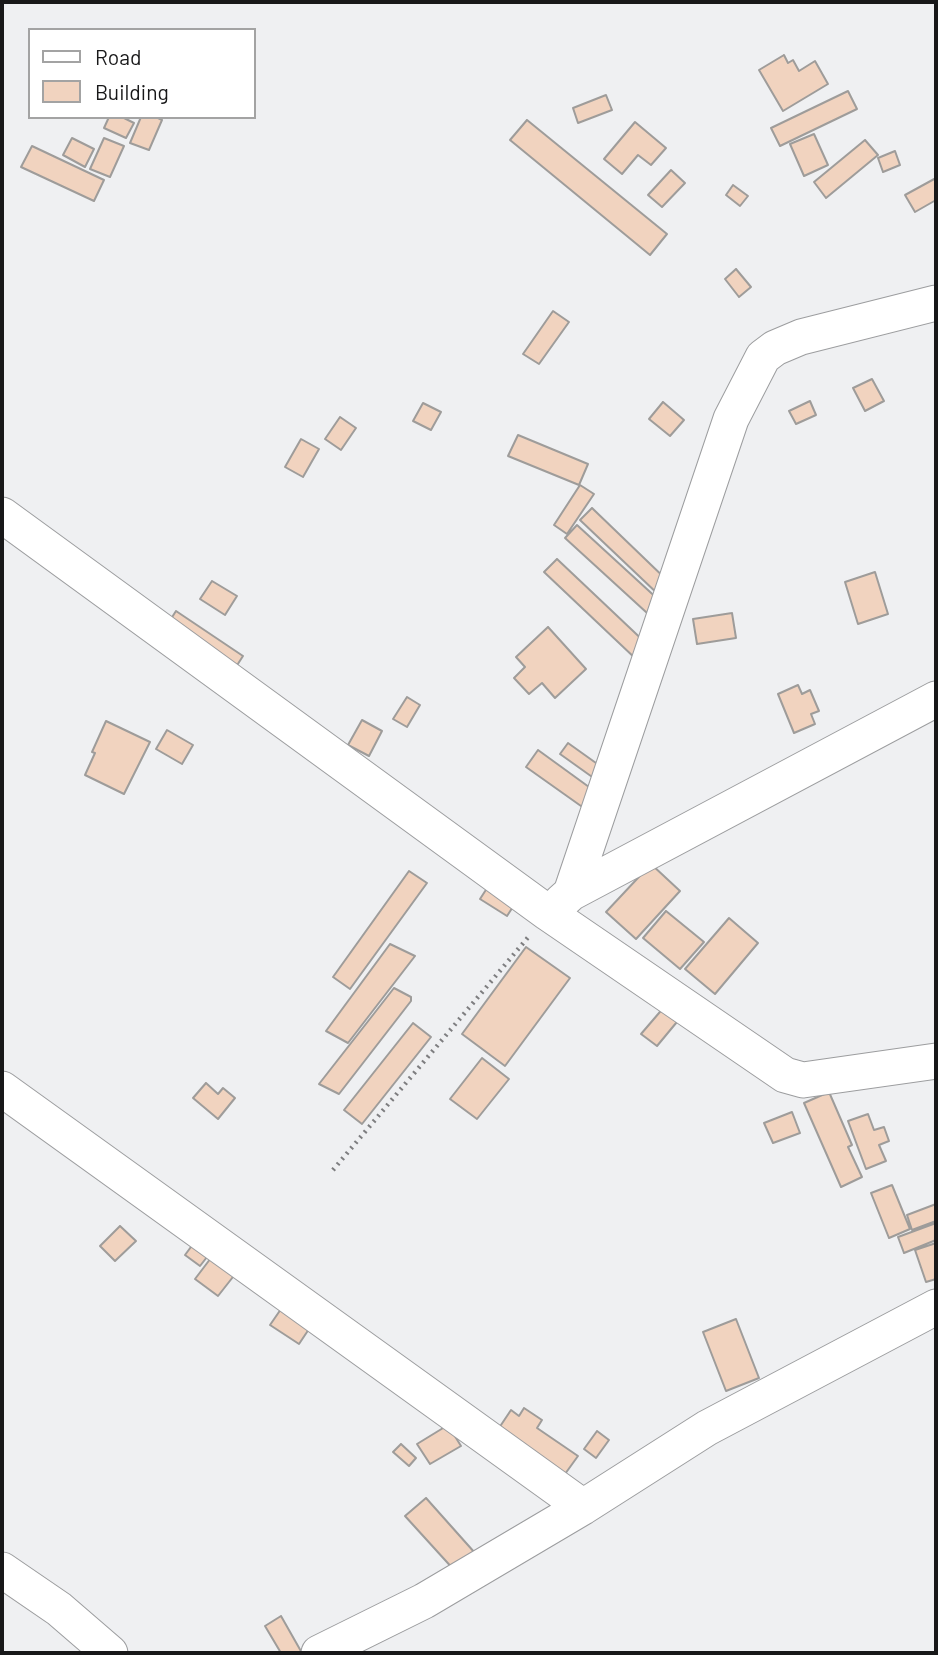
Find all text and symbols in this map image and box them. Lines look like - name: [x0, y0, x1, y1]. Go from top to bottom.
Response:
- legend: [28, 28, 256, 119]
- text: Road: [95, 44, 141, 69]
- text: Building: [95, 79, 169, 104]

